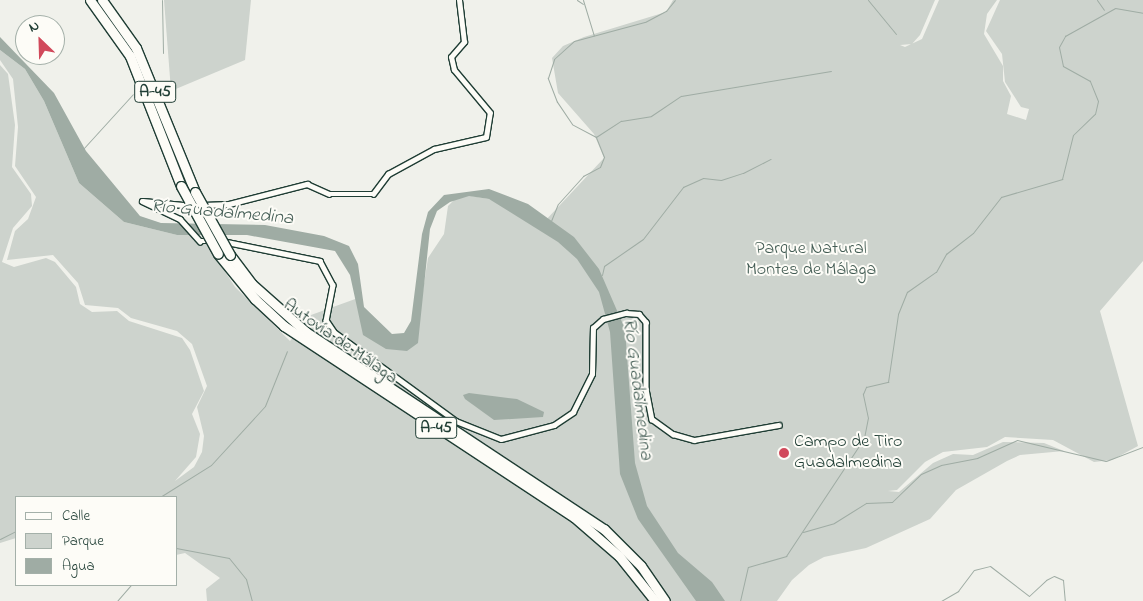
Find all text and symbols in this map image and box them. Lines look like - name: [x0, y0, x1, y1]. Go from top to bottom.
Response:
- north arrow: [15, 15, 65, 65]
- text: N: [26, 15, 43, 38]
- road number: A-45: [134, 78, 176, 105]
- water label: Río Guadalmedina: [150, 195, 294, 231]
- park label: Parque Natural Montes de Málaga: [746, 239, 876, 282]
- street label: Autovía de Málaga: [279, 295, 401, 389]
- water label: Río Guadalmedina: [617, 317, 657, 461]
- road number: A-45: [415, 414, 457, 442]
- place label: Campo de Tiro Guadalmedina: [794, 432, 902, 474]
- marker: Campo de Tiro Guadalmedina: [778, 447, 790, 459]
- legend: [15, 496, 178, 586]
- text: Calle: [62, 505, 90, 527]
- text: Parque: [62, 530, 104, 552]
- text: Agua: [62, 555, 95, 577]

